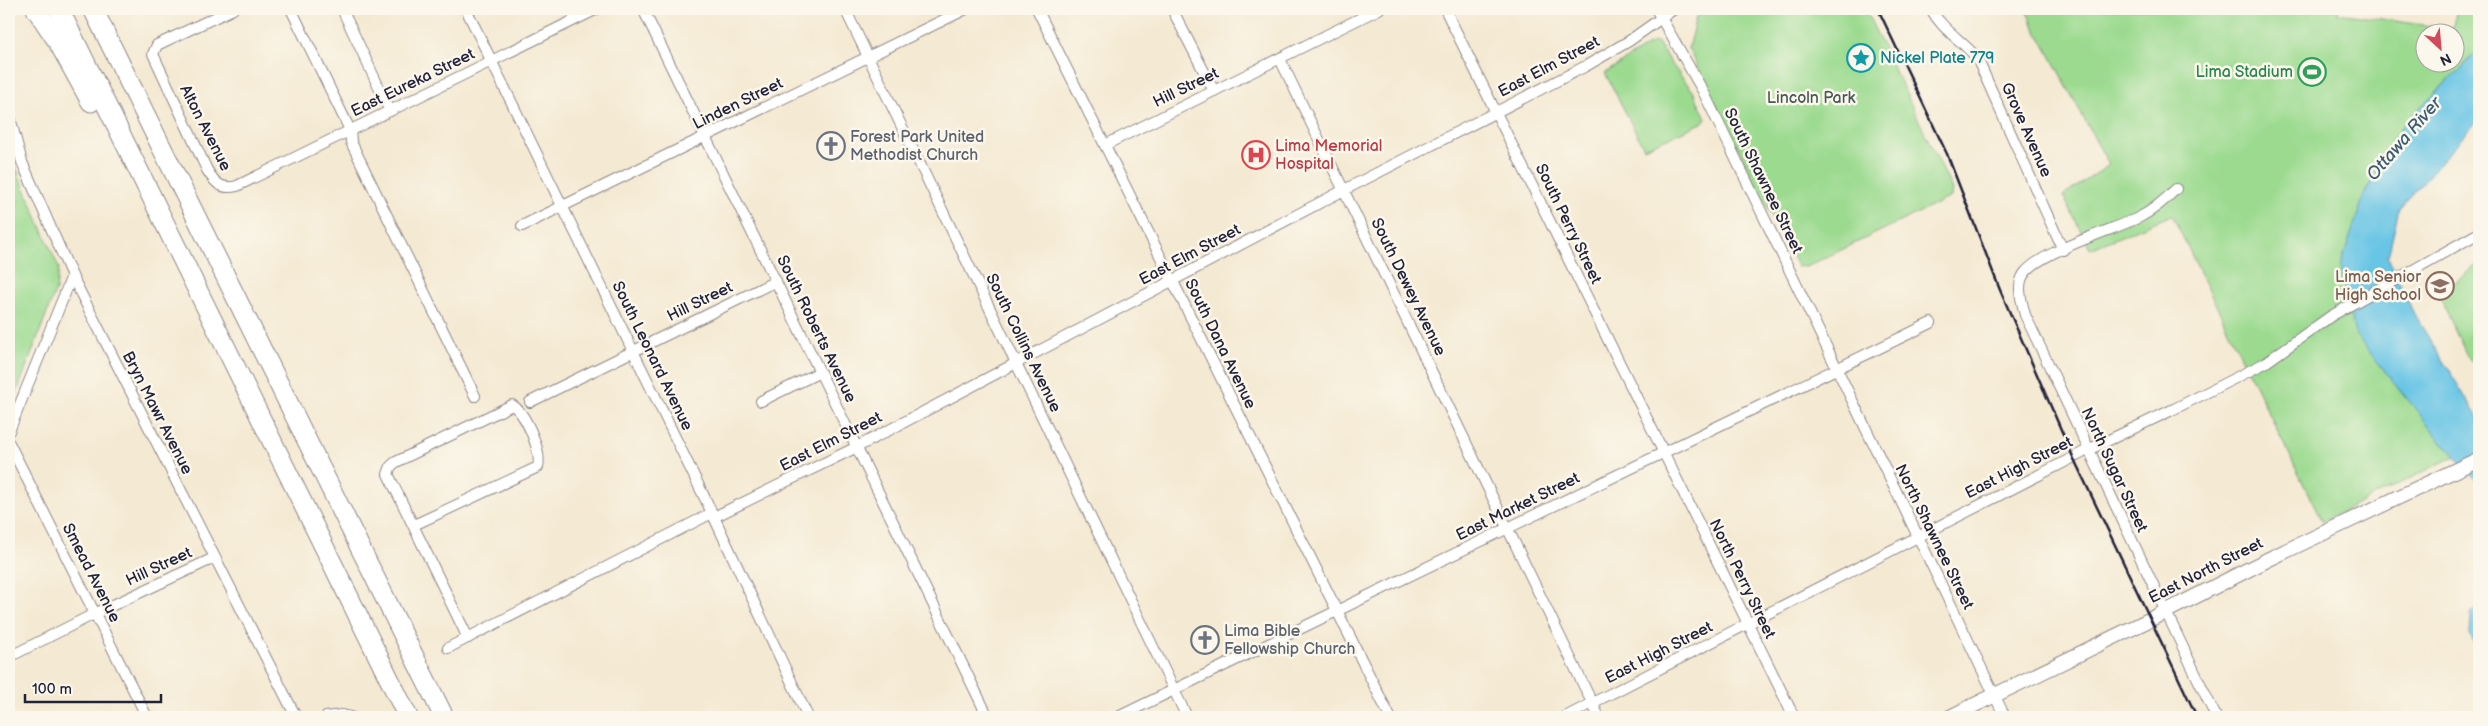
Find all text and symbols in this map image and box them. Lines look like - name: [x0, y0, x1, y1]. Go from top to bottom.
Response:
- north arrow: [2416, 22, 2466, 72]
- street label: East Elm Street: [1495, 32, 1603, 102]
- place icon: Nickel Plate 779: [1846, 43, 1876, 73]
- street label: East Eureka Street: [348, 45, 478, 121]
- place label: Nickel Plate 779: [1880, 49, 1995, 68]
- text: N: [2437, 49, 2454, 69]
- sports icon: Lima Stadium: [2297, 57, 2327, 87]
- place label: Lima Stadium: [2196, 63, 2293, 82]
- street label: Hill Street: [1150, 64, 1222, 112]
- street label: Linden Street: [690, 74, 786, 134]
- street label: Grove Avenue: [1997, 80, 2056, 181]
- street label: Alton Avenue: [175, 82, 235, 175]
- park label: Lincoln Park: [1767, 89, 1855, 108]
- water label: Ottawa River: [2362, 92, 2447, 185]
- street label: South Shawnee Street: [1719, 105, 1807, 257]
- place label: Forest Park United Methodist Church: [850, 128, 984, 165]
- church icon: Forest Park United Methodist Church: [816, 131, 846, 161]
- place label: Lima Memorial Hospital: [1275, 137, 1382, 174]
- hospital icon: Lima Memorial Hospital: [1241, 140, 1271, 170]
- street label: South Perry Street: [1531, 161, 1605, 287]
- street label: South Dewey Avenue: [1366, 215, 1450, 359]
- street label: East Elm Street: [1136, 220, 1244, 290]
- street label: South Roberts Avenue: [772, 252, 860, 406]
- place label: Lima Senior High School: [2335, 268, 2421, 305]
- street label: South Collins Avenue: [981, 271, 1065, 416]
- school or university icon: Lima Senior High School: [2425, 271, 2455, 301]
- street label: South Dana Avenue: [1180, 276, 1260, 413]
- street label: South Leonard Avenue: [608, 278, 697, 434]
- street label: Hill Street: [664, 278, 736, 326]
- street label: Bryn Mawr Avenue: [118, 348, 196, 478]
- street label: North Sugar Street: [2077, 405, 2151, 535]
- street label: East Elm Street: [777, 408, 885, 476]
- street label: East High Street: [1962, 433, 2076, 503]
- street label: North Shawnee Street: [1891, 461, 1977, 613]
- street label: East Market Street: [1453, 469, 1583, 545]
- street label: North Perry Street: [1705, 516, 1779, 642]
- street label: Smead Avenue: [58, 520, 124, 626]
- street label: East North Street: [2146, 534, 2266, 608]
- street label: Hill Street: [123, 543, 195, 591]
- street label: East High Street: [1602, 618, 1716, 688]
- place label: Lima Bible Fellowship Church: [1224, 622, 1355, 659]
- church icon: Lima Bible Fellowship Church: [1190, 625, 1220, 655]
- scale bar: [25, 671, 161, 703]
- text: 100 m: [32, 680, 72, 699]

